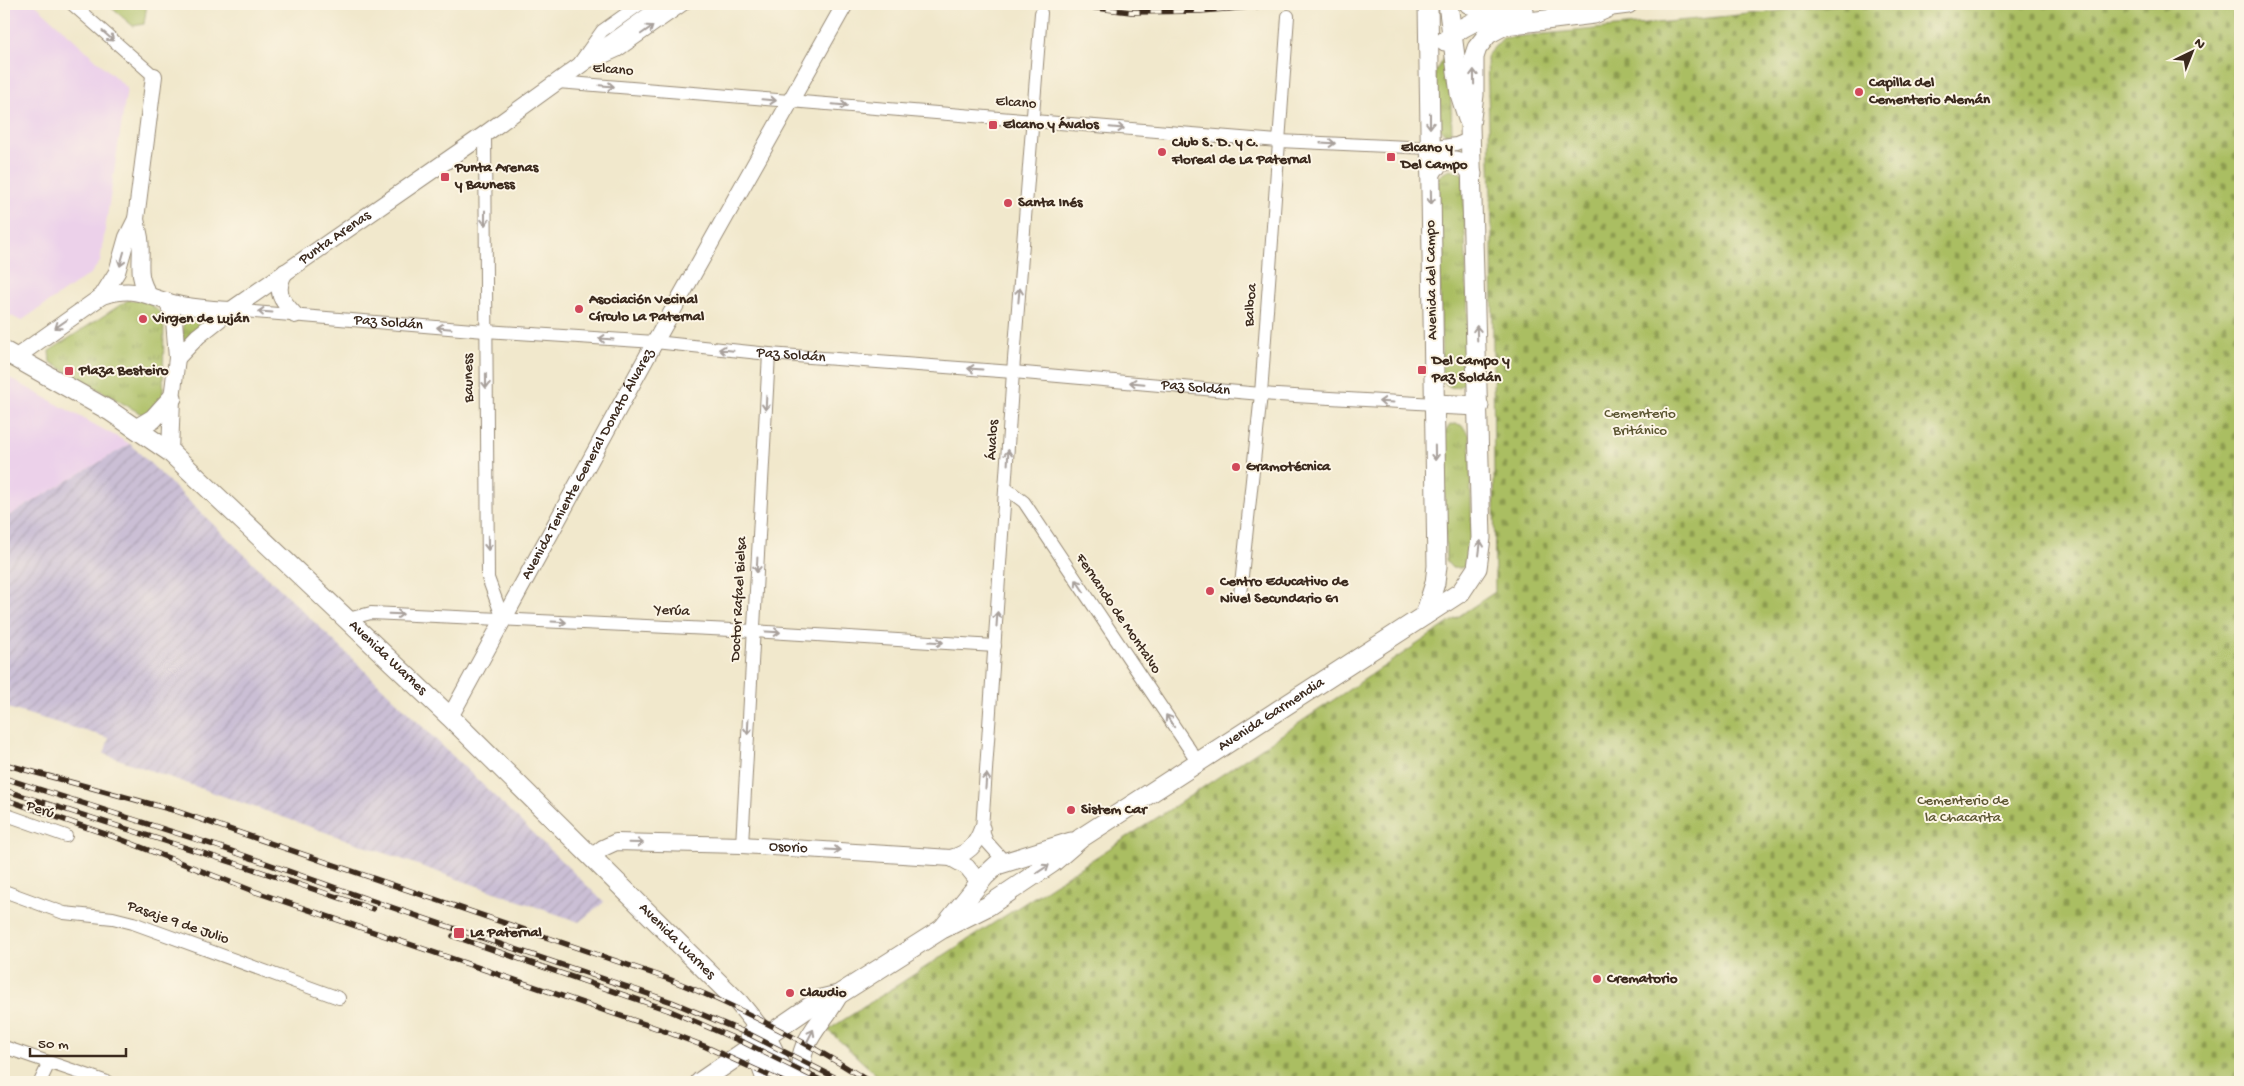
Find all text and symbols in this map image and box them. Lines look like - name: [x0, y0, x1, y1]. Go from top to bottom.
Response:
- one-way arrow: [640, 25, 654, 35]
- north arrow: [2166, 28, 2216, 78]
- one-way arrow: [102, 30, 115, 42]
- text: N: [2190, 35, 2208, 54]
- street label: Elcano: [592, 59, 634, 81]
- one-way arrow: [1469, 69, 1478, 85]
- place label: Capilla del Cementerio Alemán: [1868, 74, 1991, 109]
- one-way arrow: [598, 81, 614, 91]
- marker: Capilla del Cementerio Alemán: [1853, 86, 1865, 98]
- street label: Elcano: [995, 93, 1037, 113]
- one-way arrow: [760, 95, 776, 104]
- one-way arrow: [832, 101, 848, 110]
- one-way arrow: [1425, 113, 1435, 129]
- place label: Elcano y Ávalos: [1003, 116, 1100, 134]
- marker: Elcano y Ávalos: [987, 119, 999, 131]
- one-way arrow: [1108, 123, 1124, 132]
- place label: Club S. D. y C. Floreal de La Paternal: [1171, 134, 1312, 169]
- one-way arrow: [1320, 139, 1336, 148]
- place label: Elcano y Del Campo: [1399, 139, 1468, 174]
- marker: Club S. D. y C. Floreal de La Paternal: [1156, 146, 1168, 158]
- marker: Elcano y Del Campo: [1385, 151, 1397, 163]
- place label: Punta Arenas y Bauness: [454, 159, 540, 194]
- marker: Punta Arenas y Bauness: [439, 171, 451, 183]
- one-way arrow: [1426, 188, 1436, 205]
- place label: Santa Inés: [1018, 194, 1084, 212]
- marker: Santa Inés: [1002, 197, 1014, 209]
- street label: Punta Arenas: [295, 206, 375, 270]
- one-way arrow: [480, 210, 490, 226]
- street label: Avenida del Campo: [1422, 220, 1442, 340]
- one-way arrow: [116, 251, 126, 267]
- street label: Balboa: [1240, 282, 1262, 328]
- one-way arrow: [1015, 287, 1024, 303]
- place label: Asociación Vecinal Círculo La Paternal: [588, 291, 705, 326]
- marker: Asociación Vecinal Círculo La Paternal: [573, 303, 585, 315]
- one-way arrow: [257, 308, 273, 317]
- place label: Virgen de Luján: [152, 310, 250, 328]
- street label: Paz Soldán: [352, 311, 424, 335]
- marker: Virgen de Luján: [137, 313, 149, 325]
- one-way arrow: [55, 319, 69, 329]
- one-way arrow: [437, 323, 453, 332]
- one-way arrow: [1472, 325, 1482, 342]
- one-way arrow: [599, 335, 615, 344]
- street label: Paz Soldán: [755, 344, 826, 367]
- street label: Avenida Teniente General Donato Álvarez: [518, 345, 659, 583]
- one-way arrow: [718, 345, 734, 355]
- place label: Del Campo y Paz Soldán: [1430, 352, 1510, 387]
- street label: Bauness: [460, 353, 478, 404]
- place label: Plaza Besteiro: [78, 362, 169, 380]
- marker: Del Campo y Paz Soldán: [1416, 364, 1428, 376]
- marker: Plaza Besteiro: [63, 365, 75, 377]
- one-way arrow: [967, 365, 983, 374]
- one-way arrow: [481, 372, 491, 388]
- street label: Paz Soldán: [1160, 376, 1231, 400]
- one-way arrow: [1129, 378, 1145, 388]
- one-way arrow: [762, 395, 771, 411]
- one-way arrow: [1378, 397, 1394, 406]
- park label: Cementerio Británico: [1604, 405, 1676, 440]
- street label: Ávalos: [983, 419, 1003, 461]
- one-way arrow: [1431, 445, 1440, 461]
- one-way arrow: [1004, 449, 1013, 465]
- place label: Gramotécnica: [1246, 458, 1331, 476]
- marker: Gramotécnica: [1230, 461, 1242, 473]
- one-way arrow: [483, 535, 492, 551]
- street label: Doctor Rafael Bielsa: [727, 535, 751, 663]
- one-way arrow: [1475, 540, 1485, 556]
- street label: Fernando de Montalvo: [1071, 550, 1165, 678]
- one-way arrow: [752, 557, 761, 573]
- place label: Centro Educativo de Nivel Secundario 61: [1219, 573, 1349, 608]
- one-way arrow: [1075, 579, 1085, 593]
- marker: Centro Educativo de Nivel Secundario 61: [1204, 585, 1216, 597]
- street label: Yerúa: [652, 601, 691, 621]
- one-way arrow: [388, 610, 404, 619]
- one-way arrow: [992, 611, 1002, 627]
- street label: Avenida Warnes: [345, 617, 431, 700]
- one-way arrow: [550, 617, 566, 626]
- one-way arrow: [765, 628, 781, 637]
- one-way arrow: [927, 638, 943, 647]
- street label: Avenida Garmendia: [1215, 673, 1329, 756]
- one-way arrow: [1165, 714, 1176, 728]
- one-way arrow: [743, 719, 752, 735]
- one-way arrow: [981, 773, 990, 789]
- park label: Cementerio de la Chacarita: [1917, 792, 2009, 827]
- street label: Perú: [23, 797, 56, 823]
- place label: Sistem Car: [1081, 801, 1148, 819]
- marker: Sistem Car: [1065, 804, 1077, 816]
- one-way arrow: [628, 838, 644, 847]
- street label: Osorio: [768, 838, 808, 858]
- one-way arrow: [825, 846, 841, 855]
- one-way arrow: [1035, 864, 1049, 874]
- street label: Pasaje 9 de Julio: [124, 897, 232, 949]
- street label: Avenida Warnes: [634, 899, 719, 984]
- place label: La Paternal: [470, 924, 543, 942]
- marker: La Paternal: [452, 926, 466, 940]
- place label: Crematorio: [1606, 970, 1678, 988]
- marker: Crematorio: [1591, 973, 1603, 985]
- place label: Claudio: [799, 984, 847, 1002]
- marker: Claudio: [784, 987, 796, 999]
- scale bar: [30, 1026, 126, 1058]
- one-way arrow: [805, 1028, 815, 1043]
- text: 50 m: [38, 1036, 69, 1054]

